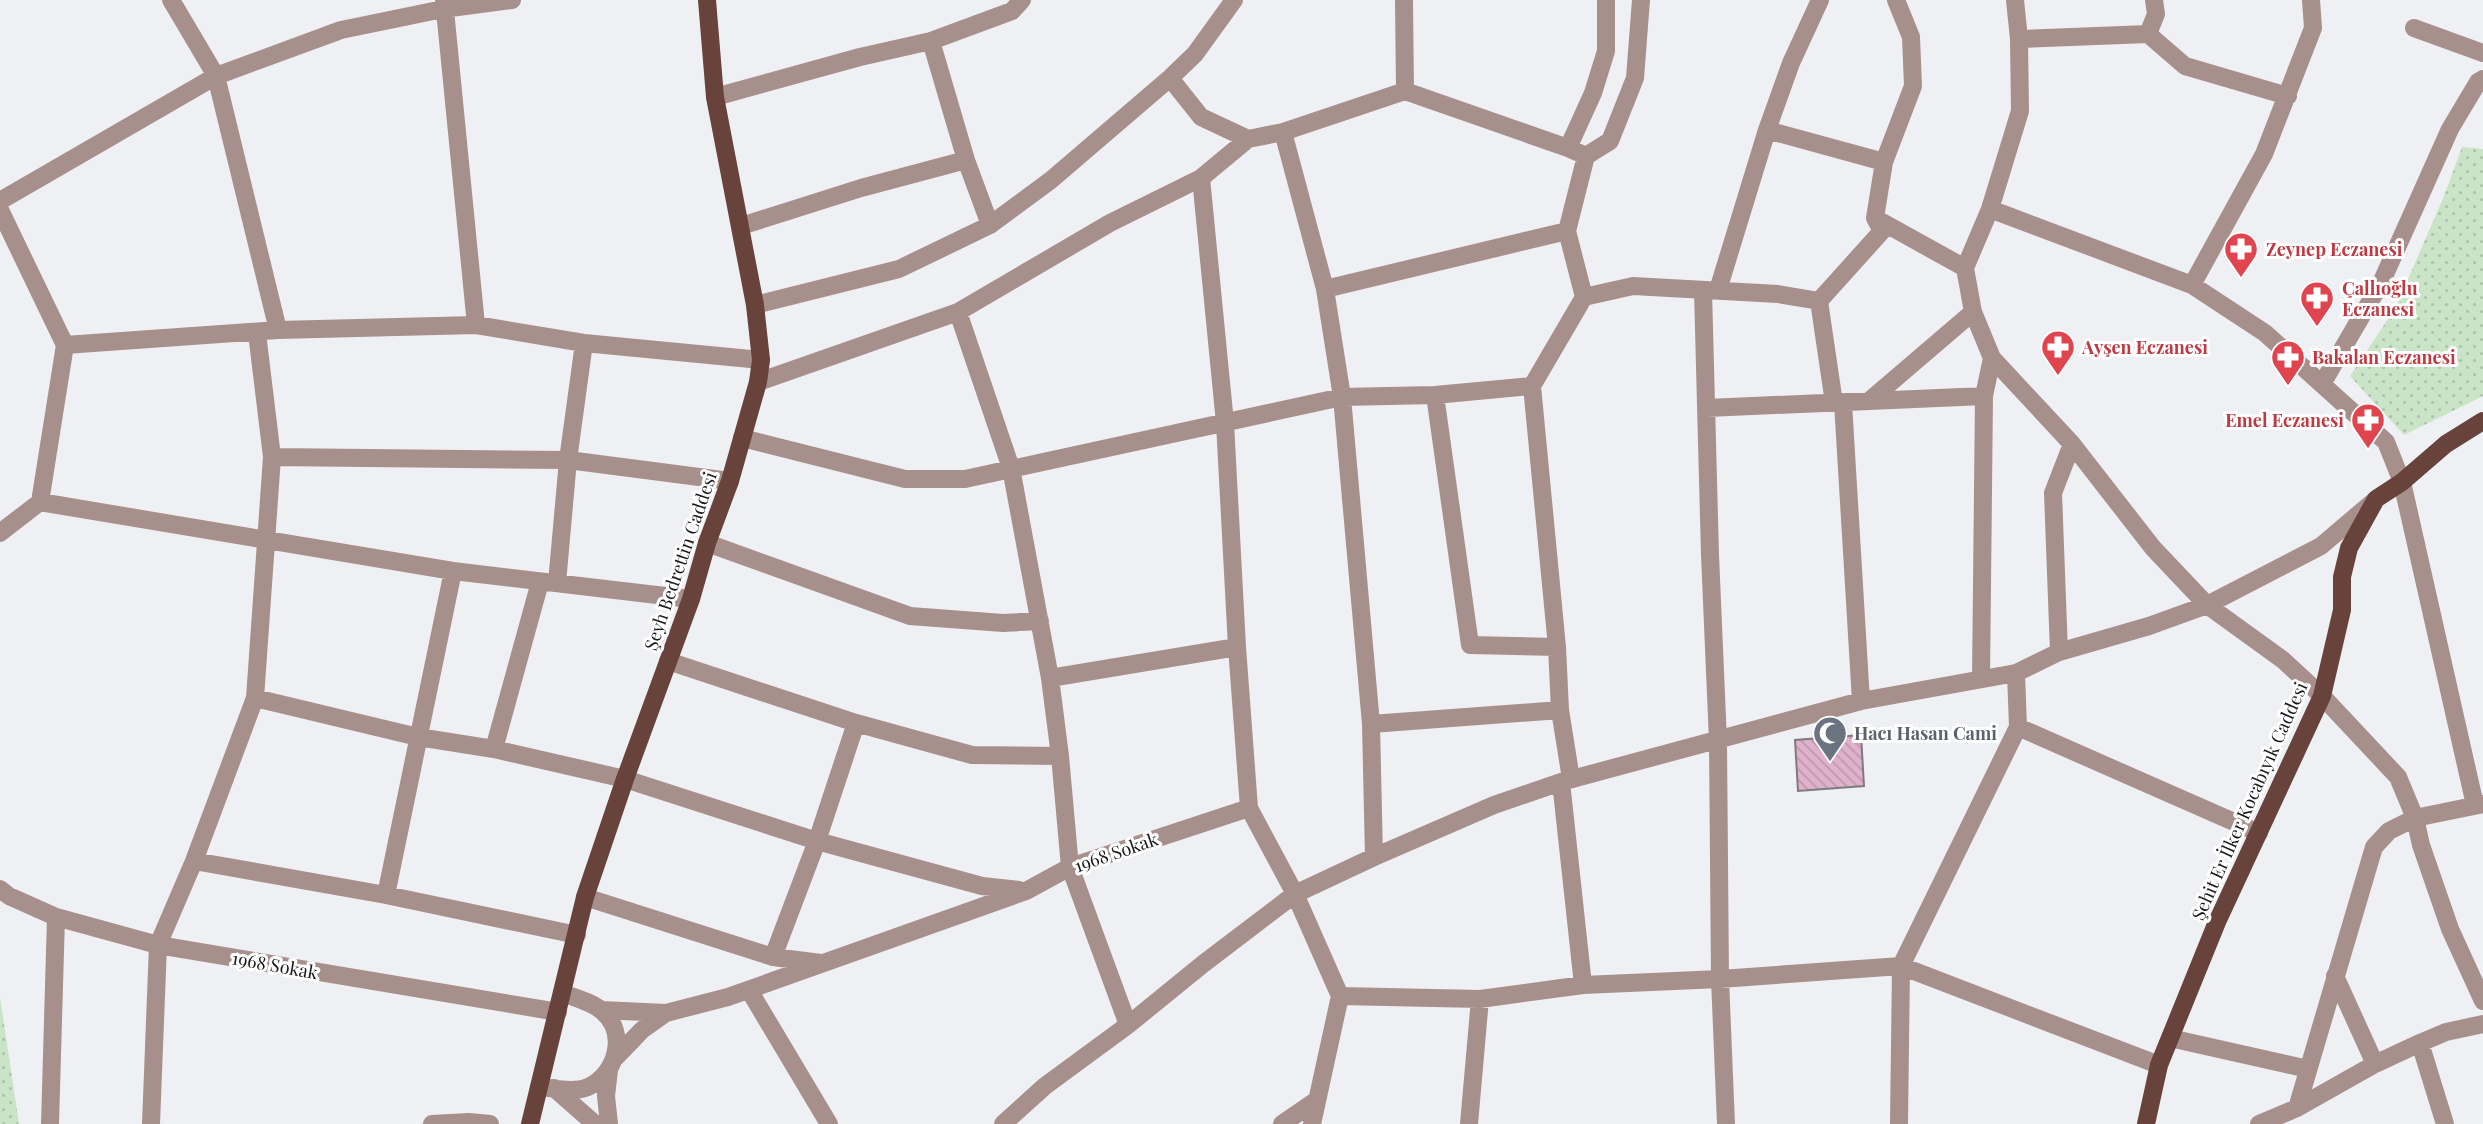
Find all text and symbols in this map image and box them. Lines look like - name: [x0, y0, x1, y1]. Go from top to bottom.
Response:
- pharmacy icon: Zeynep Eczanesi: [2222, 230, 2260, 279]
- place label: Zeynep Eczanesi: [2266, 237, 2403, 261]
- place label: Çallıoğlu Eczanesi: [2342, 276, 2418, 321]
- pharmacy icon: Çallıoğlu Eczanesi: [2298, 279, 2336, 328]
- pharmacy icon: Ayşen Eczanesi: [2039, 328, 2077, 377]
- place label: Ayşen Eczanesi: [2081, 335, 2208, 359]
- pharmacy icon: Bakalan Eczanesi: [2269, 338, 2307, 387]
- place label: Bakalan Eczanesi: [2312, 345, 2456, 369]
- pharmacy icon: Emel Eczanesi: [2349, 401, 2387, 450]
- place label: Emel Eczanesi: [2225, 408, 2344, 432]
- street label: Şeyh Bedrettin Caddesi: [638, 469, 722, 653]
- street label: Şehit Er İlker Kocabıyık Caddesi: [2186, 678, 2312, 924]
- mosque icon: Hacı Hasan Cami: [1811, 714, 1849, 763]
- place label: Hacı Hasan Cami: [1854, 721, 1997, 745]
- street label: 1968 Sokak: [1071, 826, 1161, 878]
- street label: 1968 Sokak: [230, 946, 320, 984]

